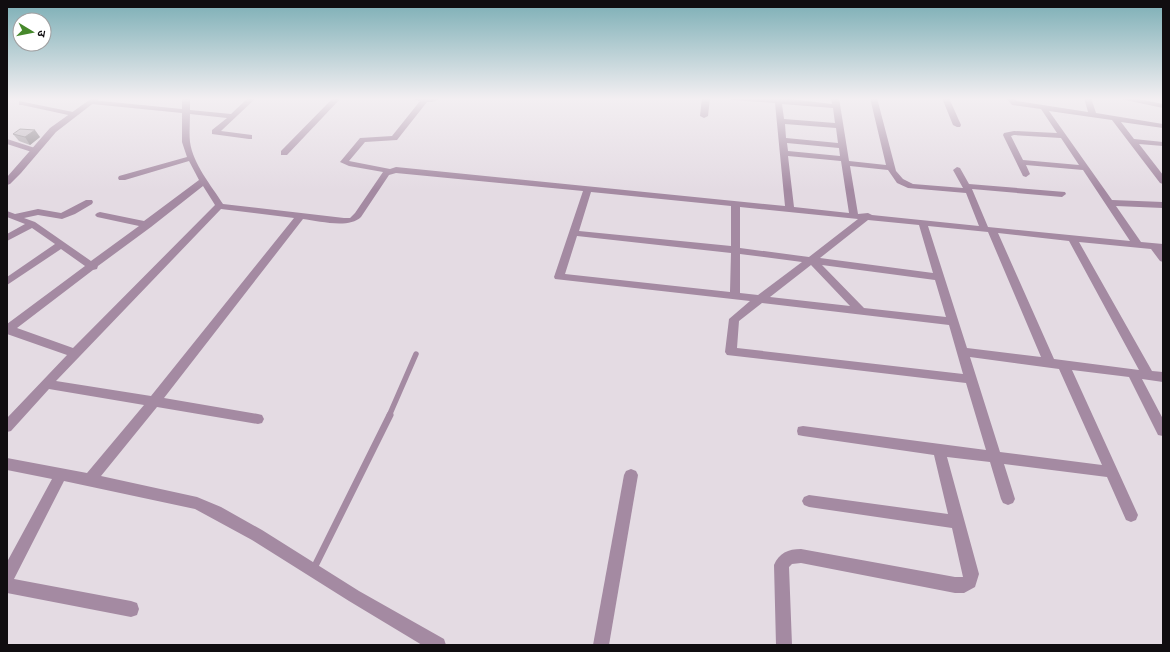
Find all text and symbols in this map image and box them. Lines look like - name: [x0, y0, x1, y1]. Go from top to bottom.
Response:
- north arrow: [12, 12, 52, 52]
- text: उ: [34, 29, 48, 39]

